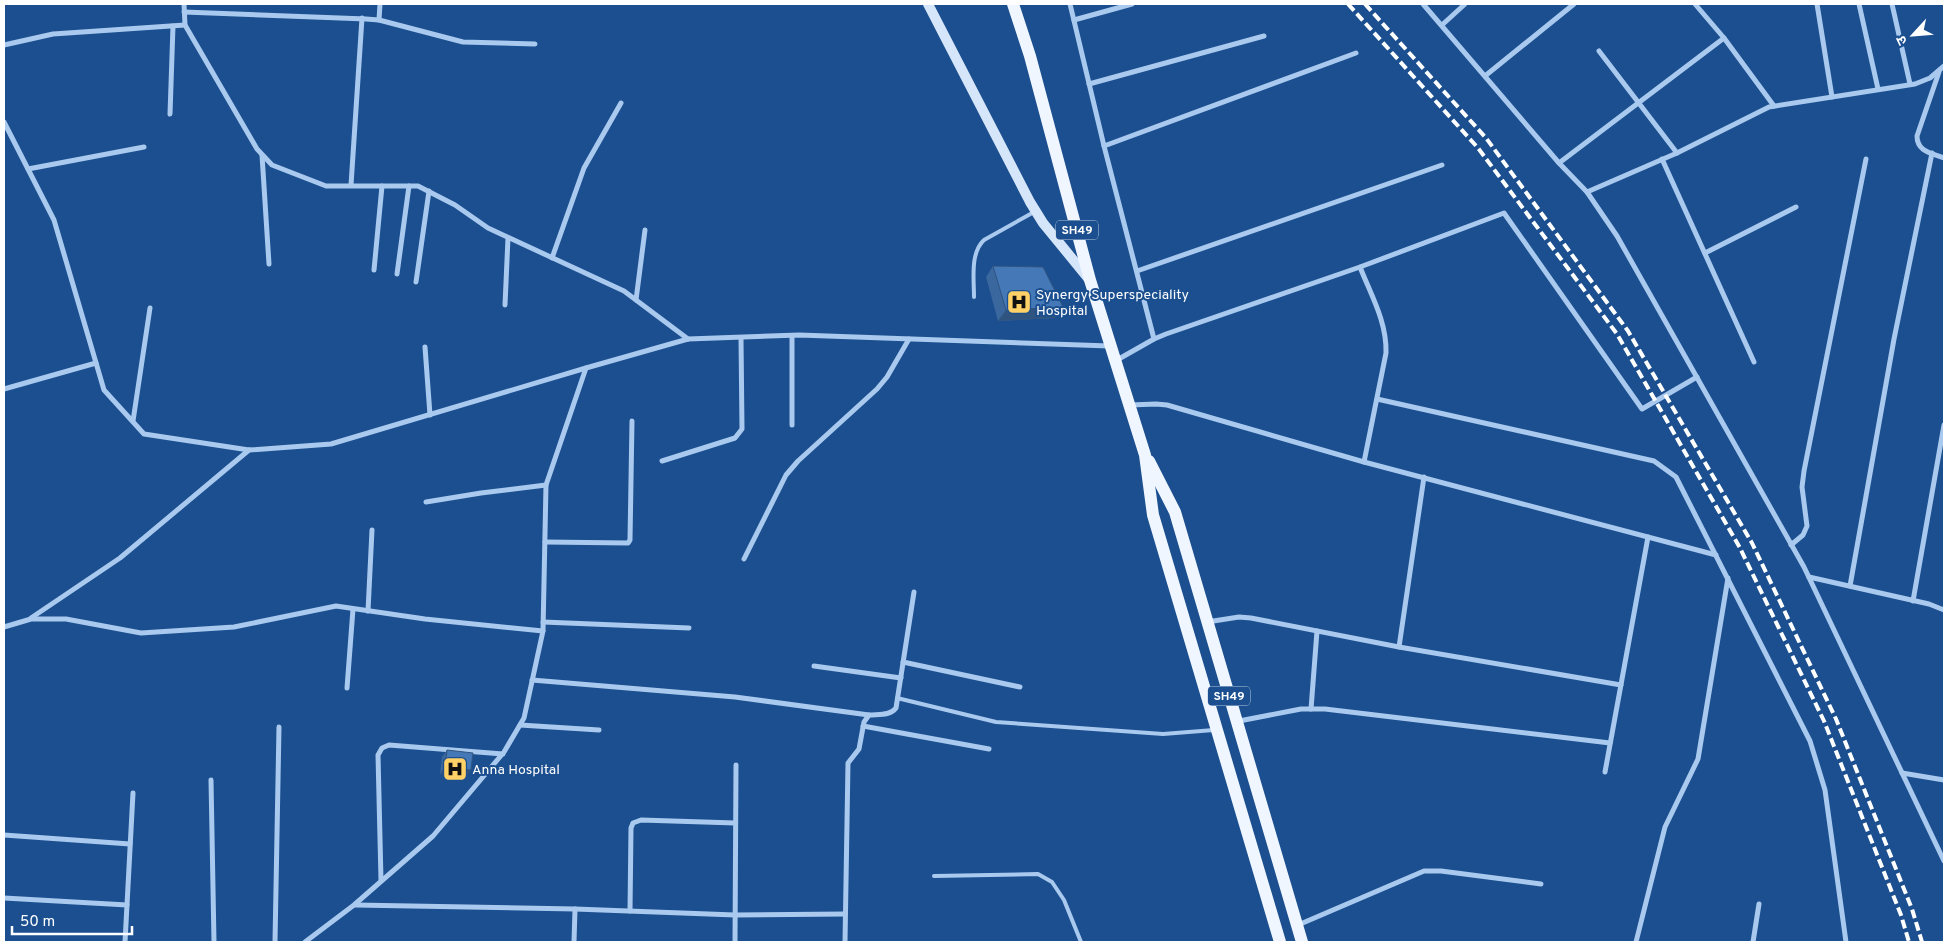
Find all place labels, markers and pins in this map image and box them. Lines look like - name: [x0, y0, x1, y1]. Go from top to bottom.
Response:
- place label: Synergy Superspeciality Hospital: [1036, 287, 1189, 320]
- hospital icon: Synergy Superspeciality Hospital: [1006, 289, 1032, 315]
- hospital icon: Anna Hospital: [442, 756, 468, 782]
- place label: Anna Hospital: [472, 762, 560, 779]

